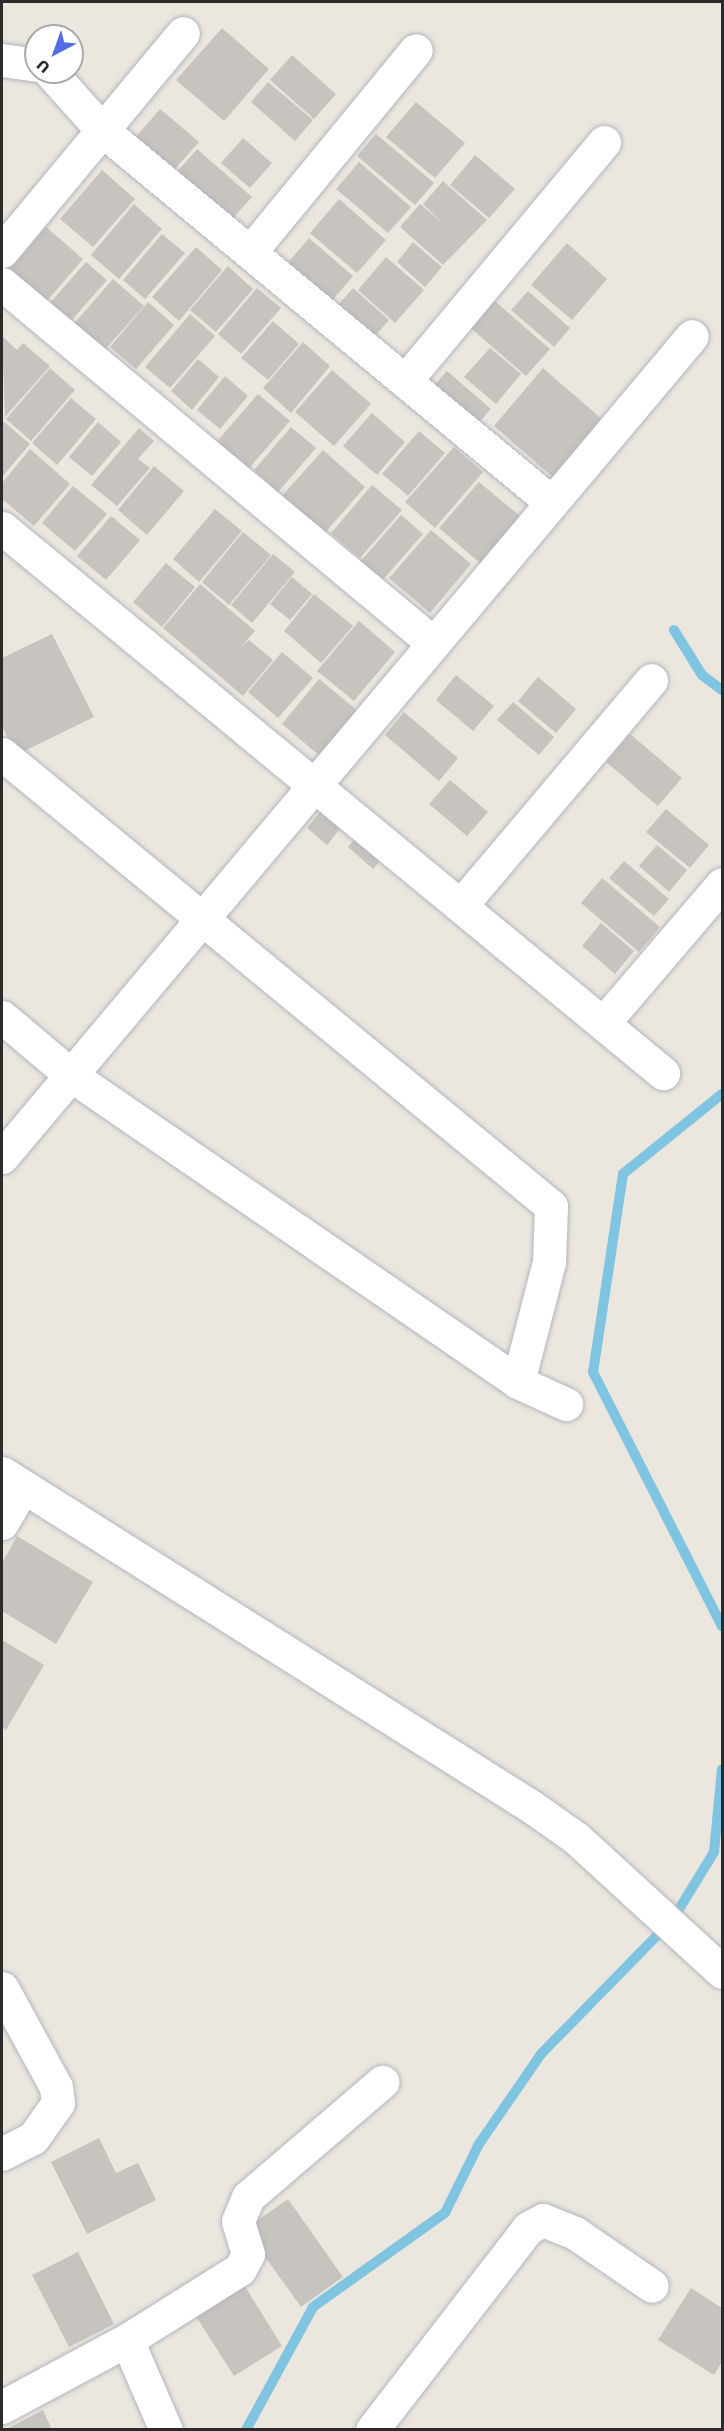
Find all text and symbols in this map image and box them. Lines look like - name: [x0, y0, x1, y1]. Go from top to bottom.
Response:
- north arrow: [24, 24, 84, 84]
- text: U: [33, 56, 54, 77]

